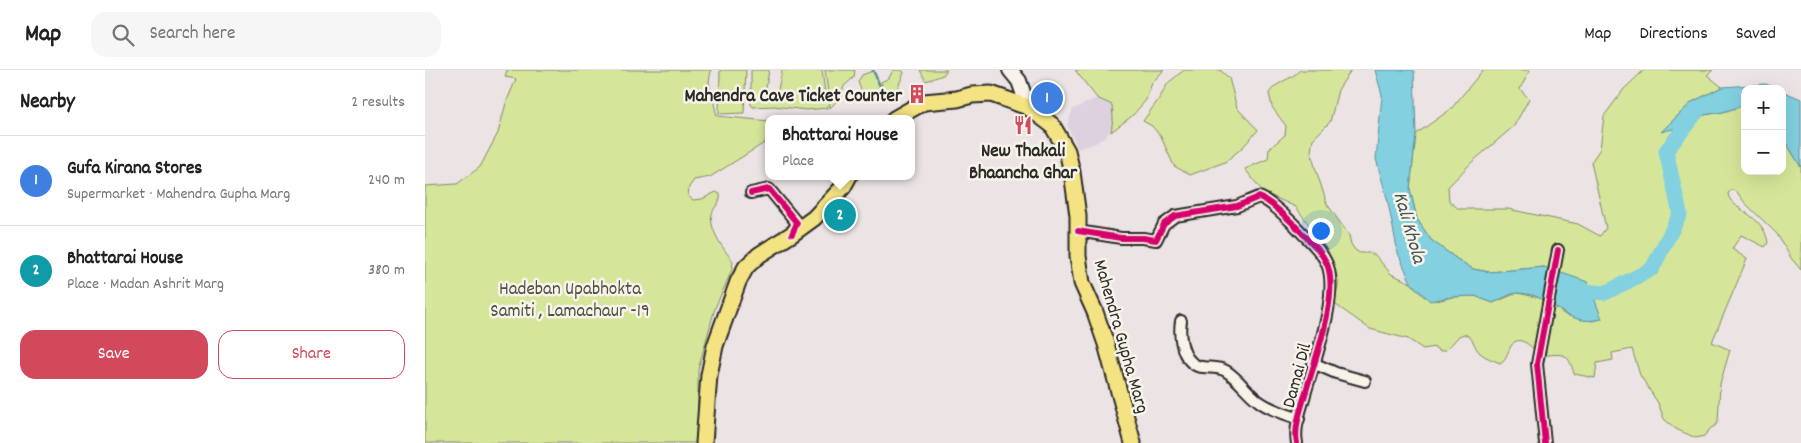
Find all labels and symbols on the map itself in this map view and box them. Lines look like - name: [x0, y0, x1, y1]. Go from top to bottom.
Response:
- pin: 1: [1031, 79, 1063, 117]
- building icon: Mahendra Cave Ticket Counter: [906, 83, 928, 105]
- place label: Mahendra Cave Ticket Counter: [685, 84, 903, 111]
- restaurant icon: New Thakali Bhaancha Ghar: [1012, 114, 1034, 136]
- place label: New Thakali Bhaancha Ghar: [969, 139, 1078, 188]
- water label: Kali Khola: [1385, 189, 1432, 268]
- pin: 2: [824, 196, 856, 234]
- your location: [1308, 218, 1334, 244]
- street label: Mahendra Gupha Marg: [1085, 257, 1155, 417]
- park label: Hadeban Upabhokta Samiti , Lamachaur -19: [490, 277, 650, 326]
- street label: Damai Dil: [1277, 340, 1320, 411]

